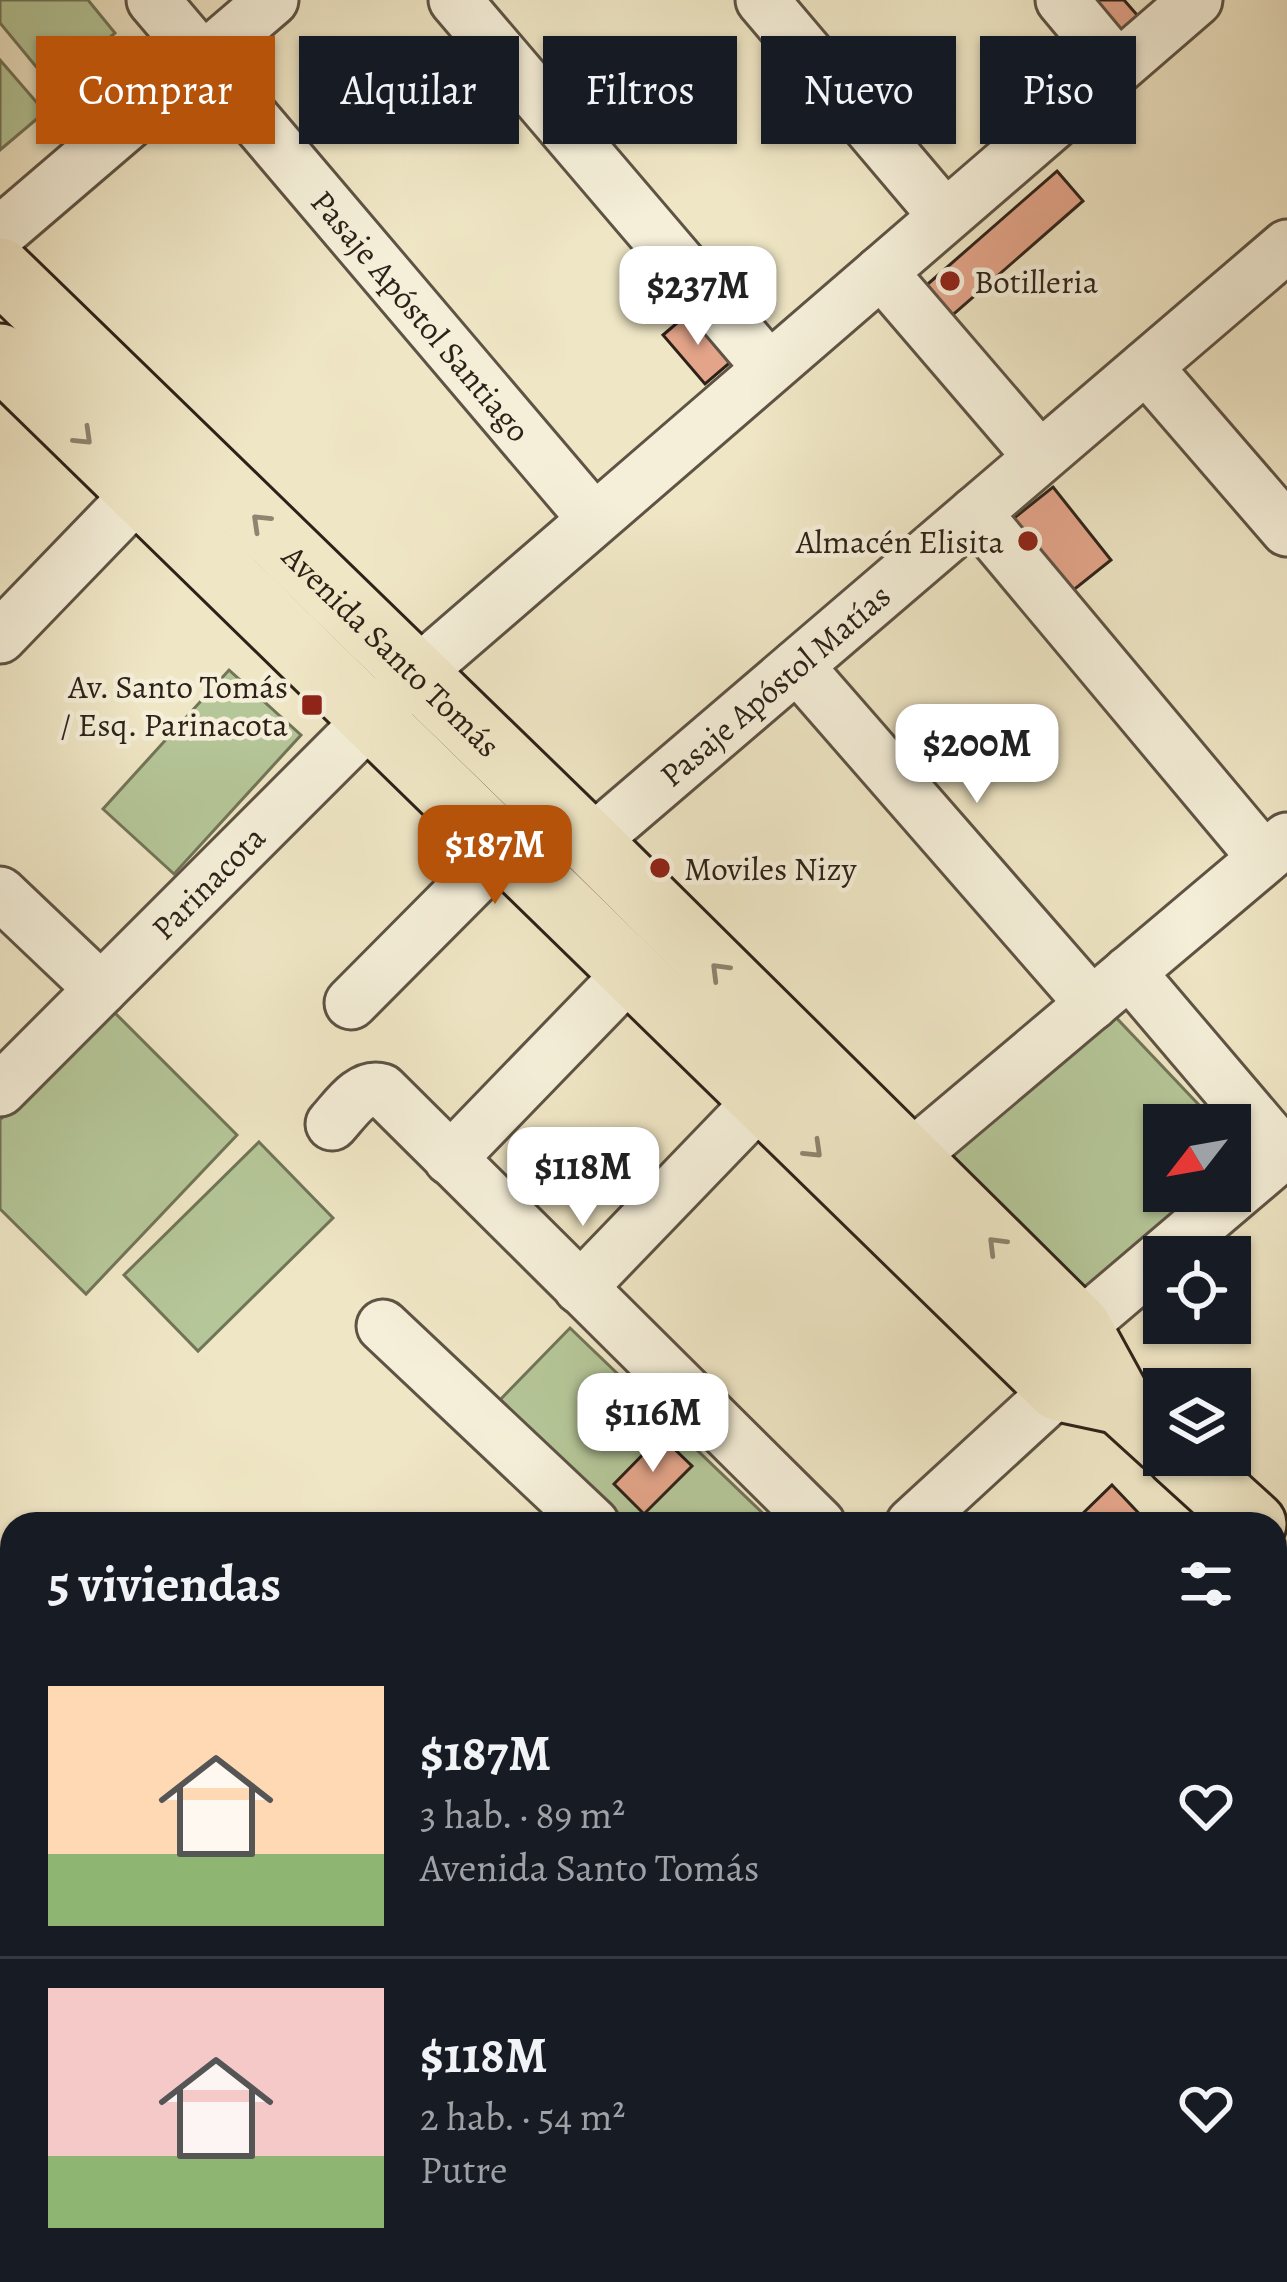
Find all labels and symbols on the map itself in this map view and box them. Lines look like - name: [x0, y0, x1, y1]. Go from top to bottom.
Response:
- street label: Pasaje Apóstol Santiago: [301, 180, 541, 451]
- pin: $237M: [614, 246, 782, 348]
- place label: Botilleria: [974, 259, 1099, 304]
- marker: Botilleria: [937, 268, 963, 294]
- one-way arrow: [70, 423, 92, 445]
- one-way arrow: [252, 514, 274, 536]
- place label: Almacén Elisita: [795, 519, 1005, 564]
- marker: Almacén Elisita: [1015, 528, 1041, 554]
- street label: Avenida Santo Tomás: [272, 533, 510, 767]
- street label: Pasaje Apóstol Matías: [649, 573, 900, 797]
- place label: Av. Santo Tomás / Esq. Parinacota: [60, 664, 289, 747]
- marker: Av. Santo Tomás / Esq. Parinacota: [299, 692, 325, 718]
- pin: $200M: [893, 704, 1061, 806]
- pin: $187M: [411, 805, 579, 907]
- street label: Parinacota: [141, 815, 275, 949]
- place label: Moviles Nizy: [684, 846, 857, 891]
- marker: Moviles Nizy: [647, 855, 673, 881]
- one-way arrow: [711, 963, 733, 985]
- north arrow: [1143, 1104, 1251, 1212]
- pin: $118M: [499, 1127, 667, 1229]
- one-way arrow: [800, 1135, 822, 1157]
- one-way arrow: [988, 1237, 1010, 1259]
- pin: $116M: [569, 1373, 737, 1475]

